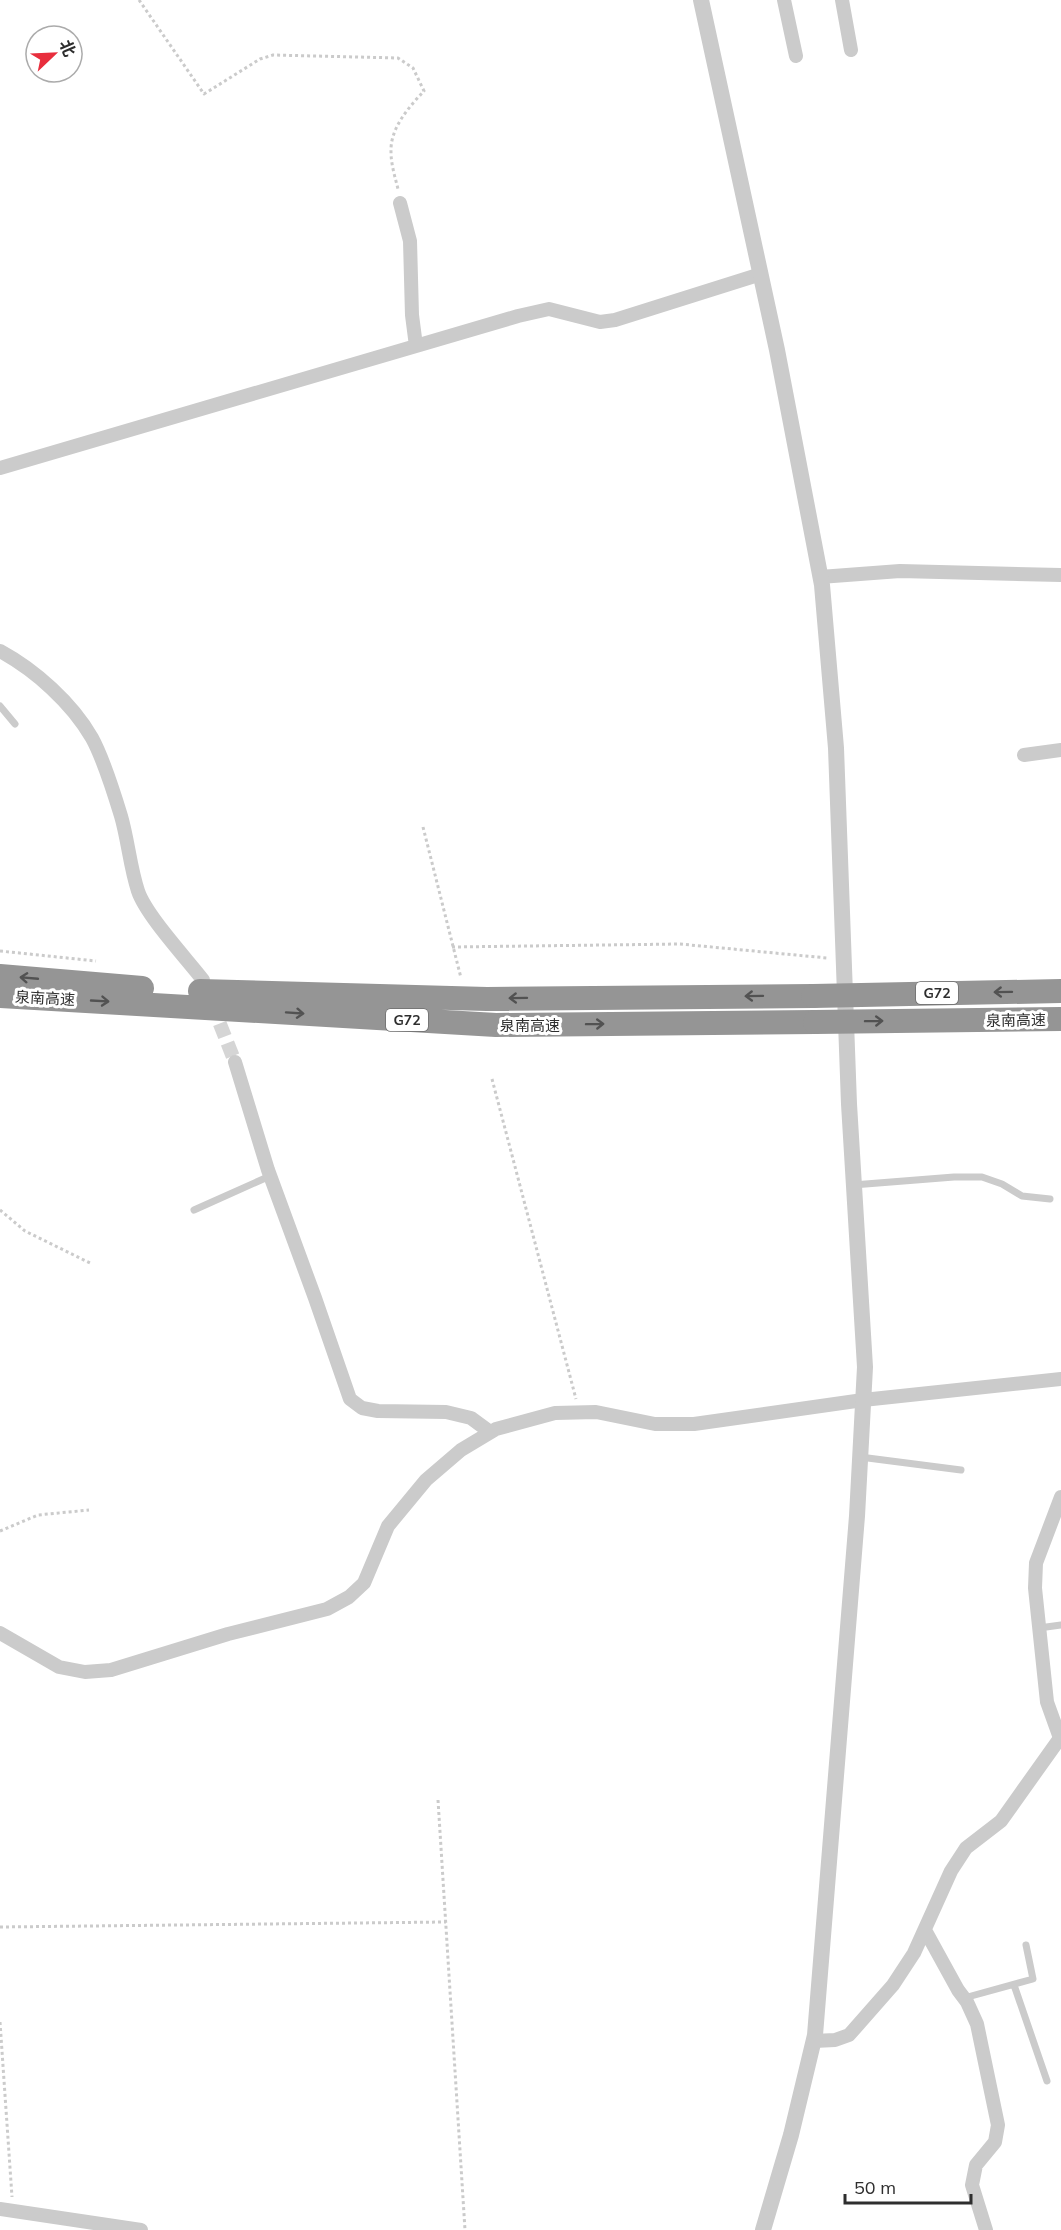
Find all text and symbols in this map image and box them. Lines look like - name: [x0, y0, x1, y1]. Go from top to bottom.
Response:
- north arrow: [24, 24, 84, 84]
- text: 北: [55, 37, 80, 59]
- one-way arrow: [20, 972, 40, 983]
- road number: G72: [916, 982, 958, 1004]
- one-way arrow: [993, 986, 1013, 998]
- street label: 泉南高速: [15, 987, 75, 1009]
- one-way arrow: [745, 990, 765, 1002]
- one-way arrow: [508, 992, 528, 1004]
- one-way arrow: [90, 996, 110, 1007]
- one-way arrow: [285, 1007, 304, 1018]
- road number: G72: [386, 1009, 428, 1031]
- street label: 泉南高速: [986, 1010, 1046, 1030]
- one-way arrow: [863, 1015, 883, 1027]
- street label: 泉南高速: [500, 1016, 560, 1035]
- one-way arrow: [584, 1018, 604, 1030]
- scale bar: [845, 2167, 971, 2205]
- text: 50 m: [854, 2176, 896, 2199]

